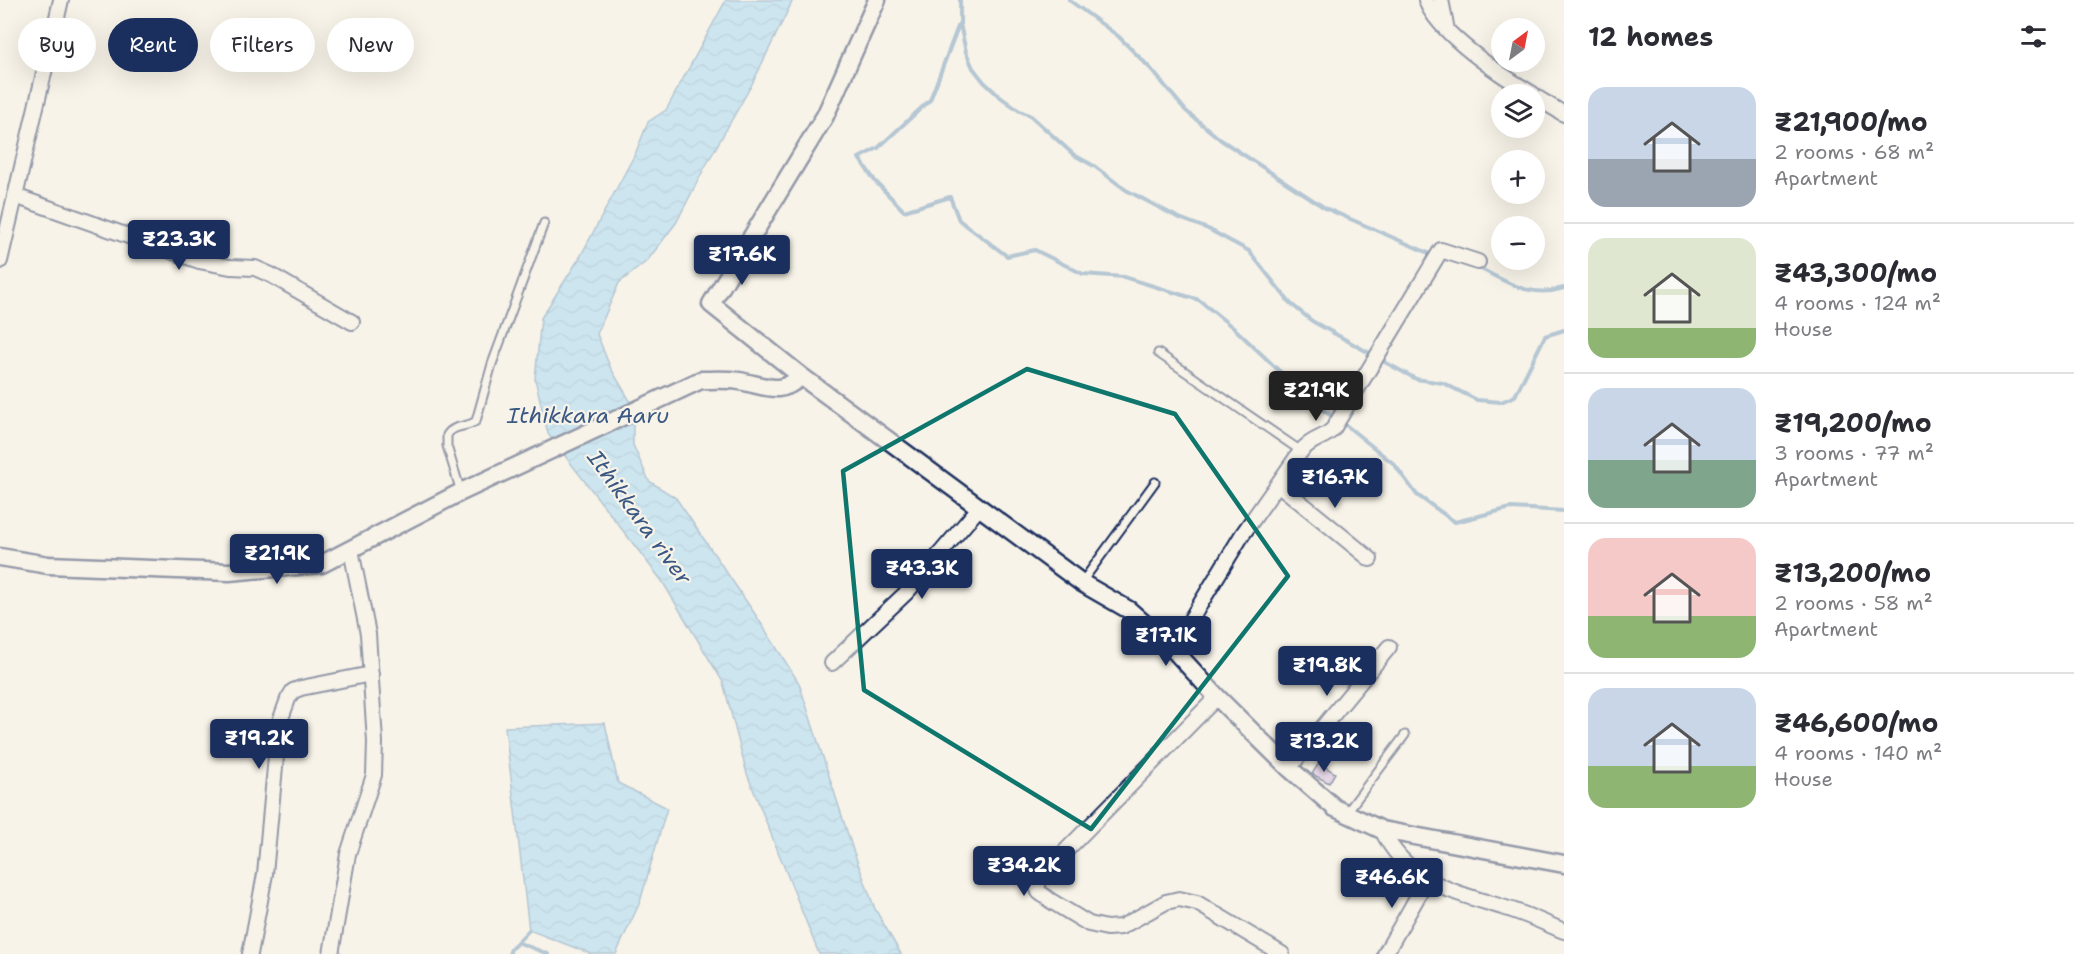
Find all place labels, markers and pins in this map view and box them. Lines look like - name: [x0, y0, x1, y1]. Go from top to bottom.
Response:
- pin: ₹23.3K: [130, 220, 228, 271]
- pin: ₹17.6K: [693, 235, 791, 286]
- pin: ₹21.9K: [1267, 371, 1365, 422]
- pin: ₹16.7K: [1286, 458, 1384, 509]
- pin: ₹21.9K: [228, 534, 326, 585]
- pin: ₹43.3K: [873, 549, 971, 600]
- pin: ₹17.1K: [1117, 616, 1215, 667]
- pin: ₹19.8K: [1278, 646, 1376, 697]
- pin: ₹19.2K: [210, 719, 308, 770]
- pin: ₹13.2K: [1275, 722, 1373, 773]
- pin: ₹34.2K: [975, 846, 1073, 897]
- pin: ₹46.6K: [1343, 858, 1441, 909]

